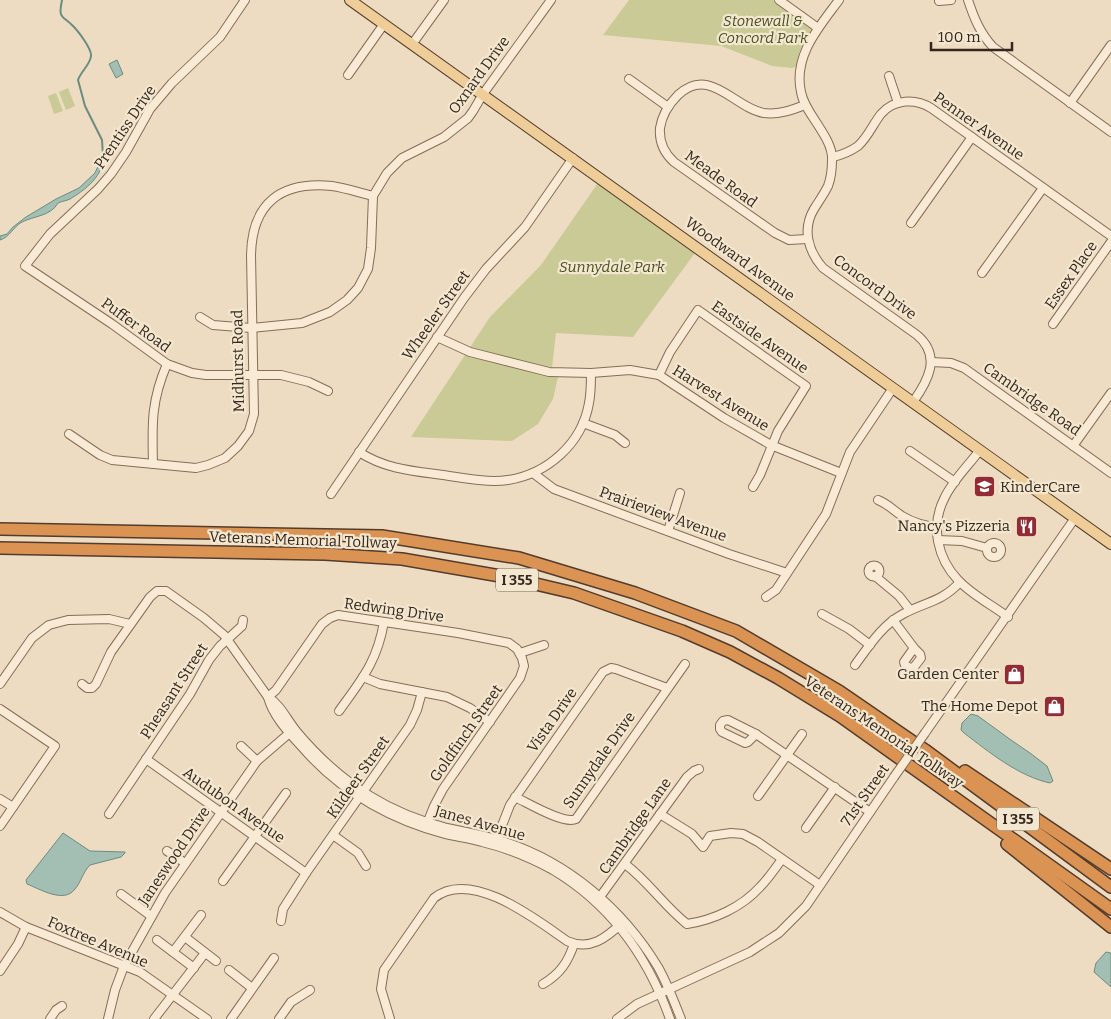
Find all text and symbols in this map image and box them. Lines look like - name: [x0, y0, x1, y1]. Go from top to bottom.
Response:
- park label: Stonewall & Concord Park: [718, 12, 809, 47]
- scale bar: [931, 20, 1012, 52]
- text: 100 m: [938, 28, 981, 46]
- street label: Oxnard Drive: [445, 33, 513, 117]
- street label: Prentiss Drive: [90, 82, 160, 172]
- street label: Penner Avenue: [930, 88, 1028, 164]
- street label: Meade Road: [681, 147, 761, 211]
- street label: Woodward Avenue: [682, 213, 798, 305]
- street label: Essex Place: [1041, 237, 1101, 313]
- street label: Concord Drive: [830, 251, 920, 323]
- park label: Sunnydale Park: [559, 258, 666, 276]
- street label: Wheeler Street: [398, 266, 474, 363]
- street label: Puffer Road: [98, 294, 174, 356]
- street label: Eastside Avenue: [708, 297, 812, 377]
- street label: Midhurst Road: [228, 309, 248, 412]
- street label: Cambridge Road: [980, 359, 1084, 439]
- street label: Harvest Avenue: [669, 361, 773, 435]
- school or university icon: KinderCare: [972, 475, 996, 499]
- place label: KinderCare: [1000, 478, 1080, 496]
- street label: Prairieview Avenue: [597, 483, 729, 545]
- restaurant icon: Nancy's Pizzeria: [1014, 514, 1038, 538]
- place label: Nancy's Pizzeria: [898, 517, 1010, 535]
- street label: Veterans Memorial Tollway: [209, 528, 397, 552]
- road number: I 355: [496, 568, 538, 592]
- street label: Redwing Drive: [343, 594, 445, 626]
- street label: Pheasant Street: [136, 639, 212, 742]
- shop icon: Garden Center: [1003, 662, 1027, 686]
- place label: Garden Center: [897, 665, 999, 683]
- street label: Veterans Memorial Tollway: [801, 672, 967, 792]
- street label: Goldfinch Street: [426, 681, 506, 785]
- street label: Vista Drive: [523, 684, 581, 756]
- shop icon: The Home Depot: [1042, 694, 1066, 718]
- place label: The Home Depot: [921, 697, 1039, 715]
- street label: Sunnydale Drive: [559, 708, 639, 812]
- street label: Kildeer Street: [323, 732, 393, 822]
- street label: 71st Street: [837, 760, 893, 830]
- street label: Audubon Avenue: [180, 763, 288, 847]
- street label: Cambridge Lane: [595, 774, 675, 878]
- street label: Janes Avenue: [432, 801, 527, 845]
- street label: Janeswood Drive: [134, 803, 214, 910]
- road number: I 355: [997, 808, 1039, 831]
- street label: Foxtree Avenue: [45, 913, 151, 971]

